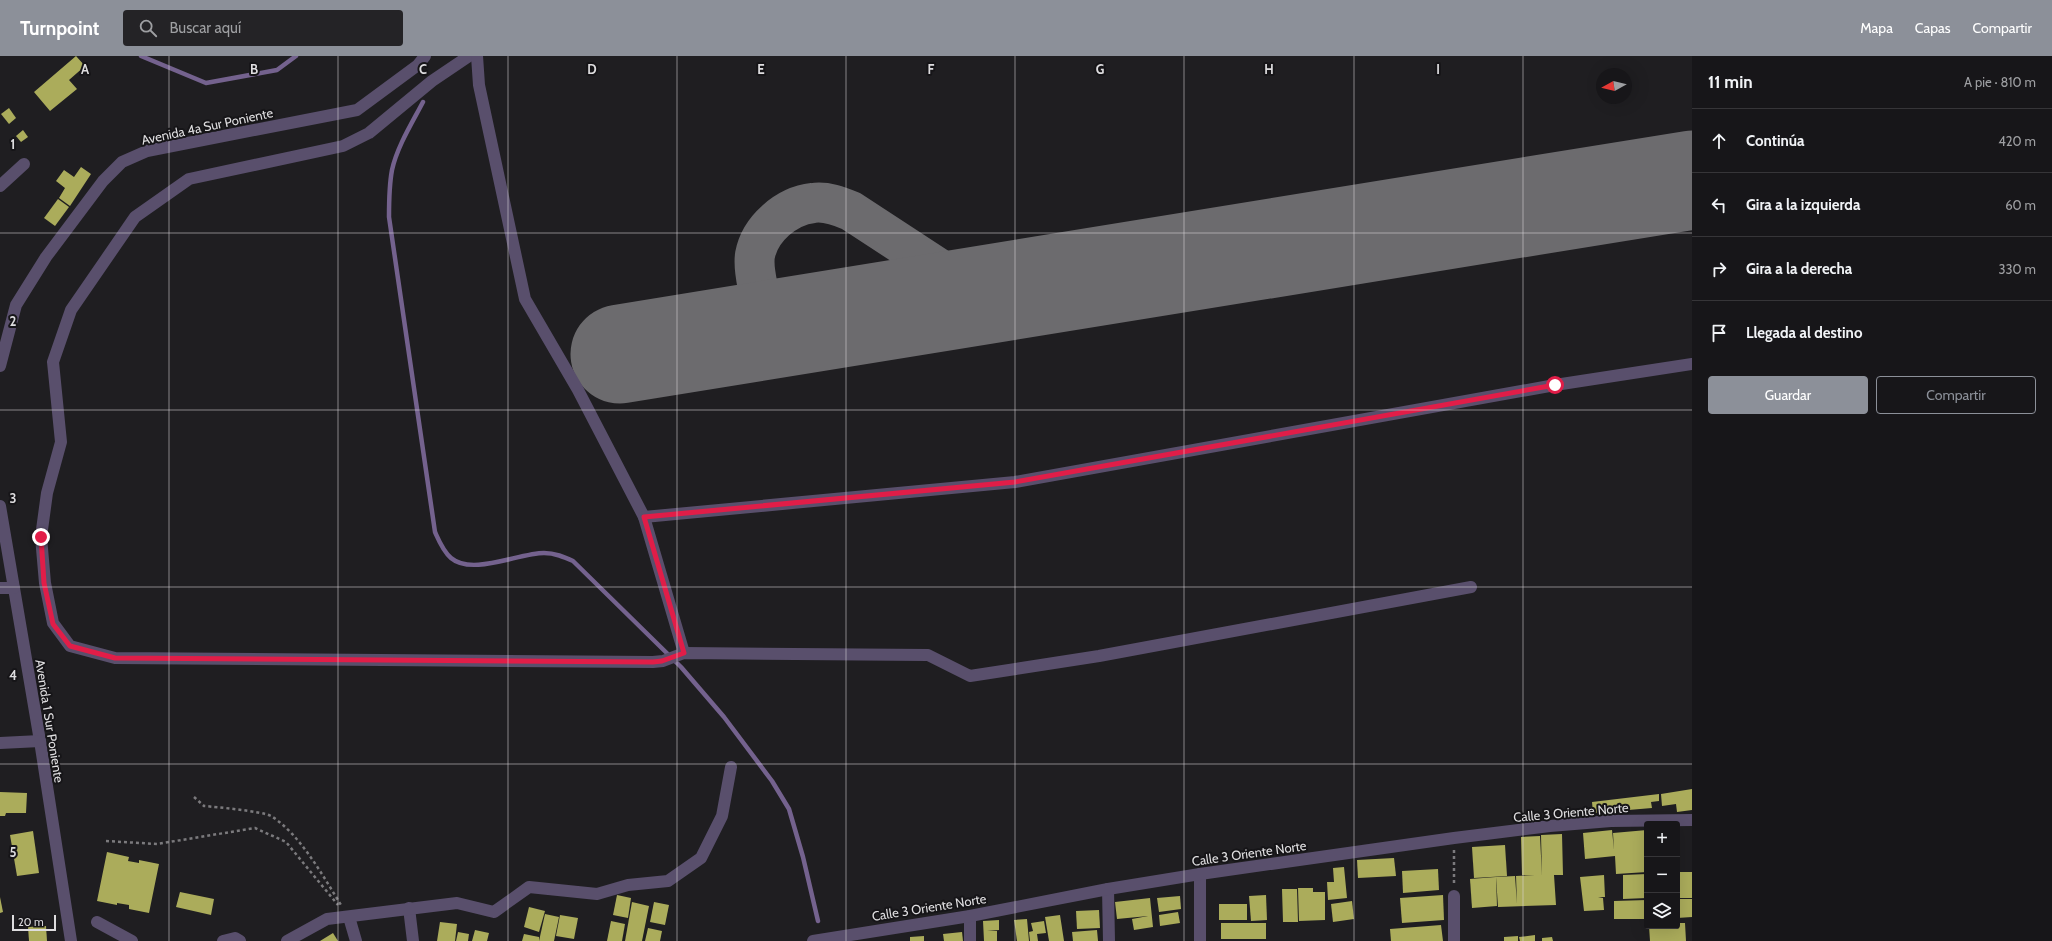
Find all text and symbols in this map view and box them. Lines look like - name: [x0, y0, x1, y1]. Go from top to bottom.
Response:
- search box: [123, 10, 403, 46]
- text: Turnpoint: [20, 17, 99, 40]
- icon: search: [137, 17, 159, 39]
- text: Buscar aquí: [169, 19, 241, 37]
- text: Mapa: [1860, 19, 1893, 37]
- text: Capas: [1915, 19, 1951, 37]
- text: Compartir: [1973, 19, 2032, 37]
- text: A: [81, 61, 90, 77]
- text: B: [250, 61, 258, 77]
- text: C: [419, 61, 427, 77]
- text: D: [587, 61, 597, 77]
- text: E: [757, 61, 765, 77]
- text: F: [928, 61, 935, 77]
- text: G: [1096, 61, 1105, 77]
- text: H: [1264, 61, 1274, 77]
- text: I: [1436, 61, 1440, 77]
- north arrow: [1596, 68, 1632, 104]
- text: 11 min: [1708, 72, 1753, 92]
- text: A pie · 810 m: [1964, 74, 2036, 90]
- street label: Avenida 4a Sur Poniente: [140, 104, 275, 148]
- icon: ahead: [1708, 130, 1730, 152]
- text: Continúa: [1746, 132, 1804, 150]
- text: 420 m: [1998, 133, 2036, 149]
- text: 1: [11, 136, 15, 152]
- icon: left: [1708, 194, 1730, 216]
- text: Gira a la izquierda: [1746, 196, 1860, 214]
- text: 60 m: [2005, 197, 2036, 213]
- icon: right: [1708, 258, 1730, 280]
- text: Gira a la derecha: [1746, 260, 1852, 278]
- text: 330 m: [1999, 261, 2036, 277]
- text: 2: [10, 313, 17, 329]
- icon: arrive: [1708, 322, 1730, 344]
- text: Llegada al destino: [1746, 324, 1862, 342]
- route start: [1546, 376, 1564, 394]
- button: Guardar: [1708, 376, 1868, 414]
- button: Compartir: [1876, 376, 2036, 414]
- text: 3: [9, 490, 17, 506]
- route end: [32, 528, 50, 546]
- street label: Avenida 1 Sur Poniente: [32, 658, 68, 784]
- text: 4: [9, 667, 17, 683]
- street label: Calle 3 Oriente Norte: [1513, 799, 1630, 825]
- map controls: [1644, 821, 1680, 929]
- button: +: [1644, 821, 1680, 857]
- street label: Calle 3 Oriente Norte: [1191, 837, 1308, 869]
- text: 5: [10, 844, 17, 860]
- button: −: [1644, 857, 1680, 893]
- street label: Calle 3 Oriente Norte: [871, 890, 988, 924]
- button: layers: [1644, 893, 1680, 929]
- scale bar: [12, 913, 56, 932]
- text: 20 m: [18, 915, 44, 929]

